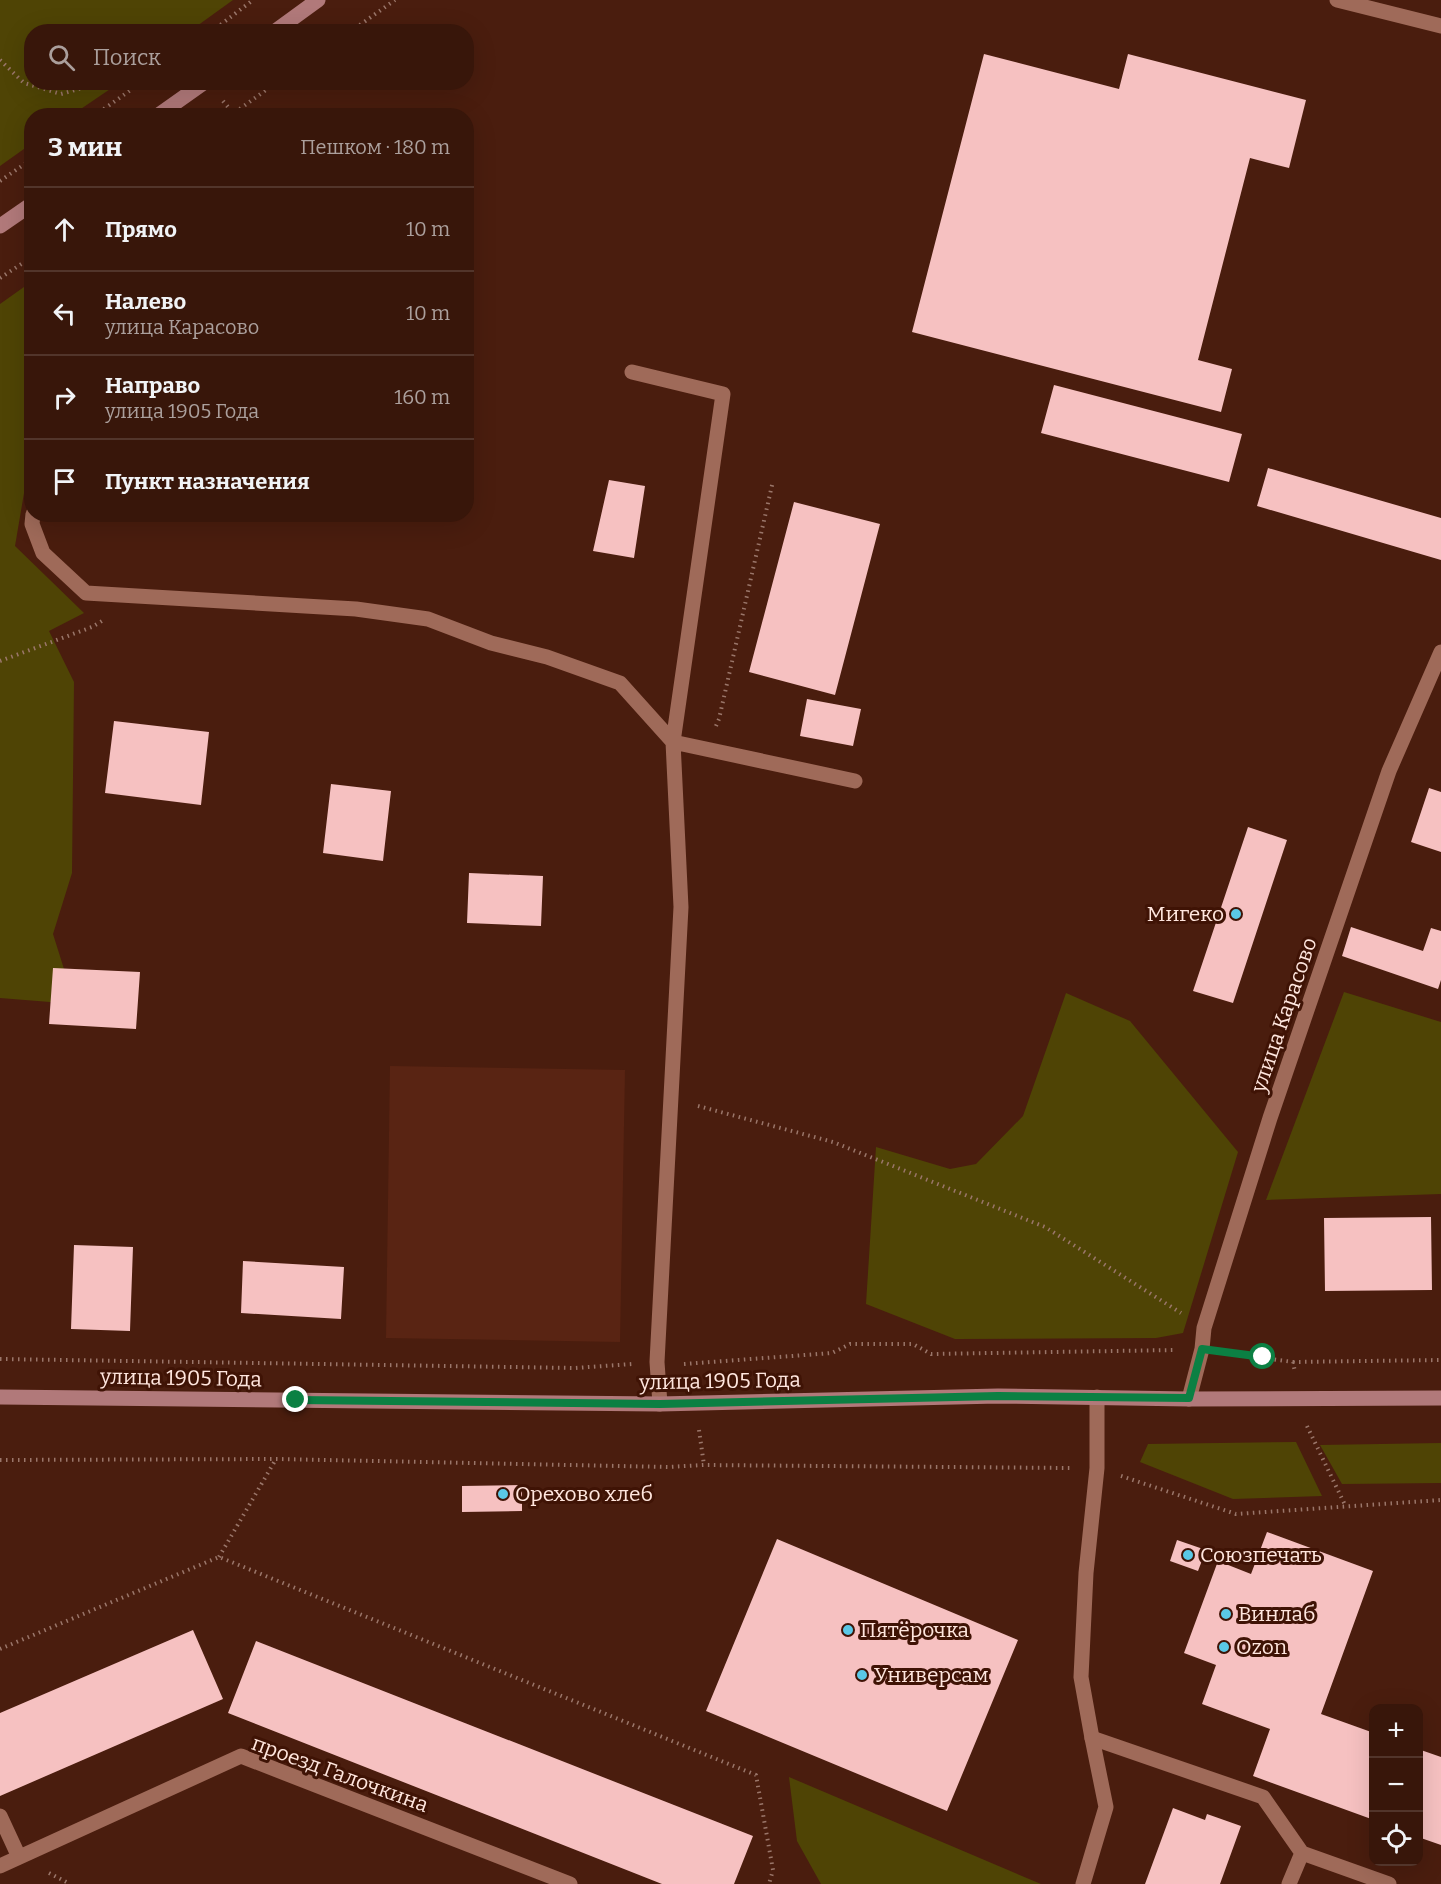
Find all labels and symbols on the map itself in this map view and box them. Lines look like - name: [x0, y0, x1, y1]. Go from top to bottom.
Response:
- place label: Мигеко: [1147, 901, 1224, 927]
- marker: Мигеко: [1229, 907, 1243, 921]
- street label: улица Карасово: [1245, 934, 1323, 1097]
- route start: [1249, 1343, 1275, 1369]
- street label: улица 1905 Года: [99, 1364, 263, 1392]
- street label: улица 1905 Года: [638, 1367, 802, 1395]
- route end: [282, 1386, 308, 1412]
- place label: Орехово хлеб: [515, 1481, 653, 1507]
- marker: Орехово хлеб: [496, 1487, 510, 1501]
- place label: Союзпечать: [1200, 1542, 1322, 1568]
- marker: Союзпечать: [1181, 1548, 1195, 1562]
- place label: Винлаб: [1238, 1601, 1315, 1627]
- marker: Винлаб: [1219, 1607, 1233, 1621]
- place label: Пятёрочка: [860, 1617, 970, 1643]
- marker: Пятёрочка: [841, 1623, 855, 1637]
- place label: Ozon: [1236, 1634, 1287, 1660]
- marker: Ozon: [1217, 1640, 1231, 1654]
- place label: Универсам: [874, 1662, 989, 1688]
- marker: Универсам: [855, 1668, 869, 1682]
- street label: проезд Галочкина: [248, 1730, 432, 1818]

